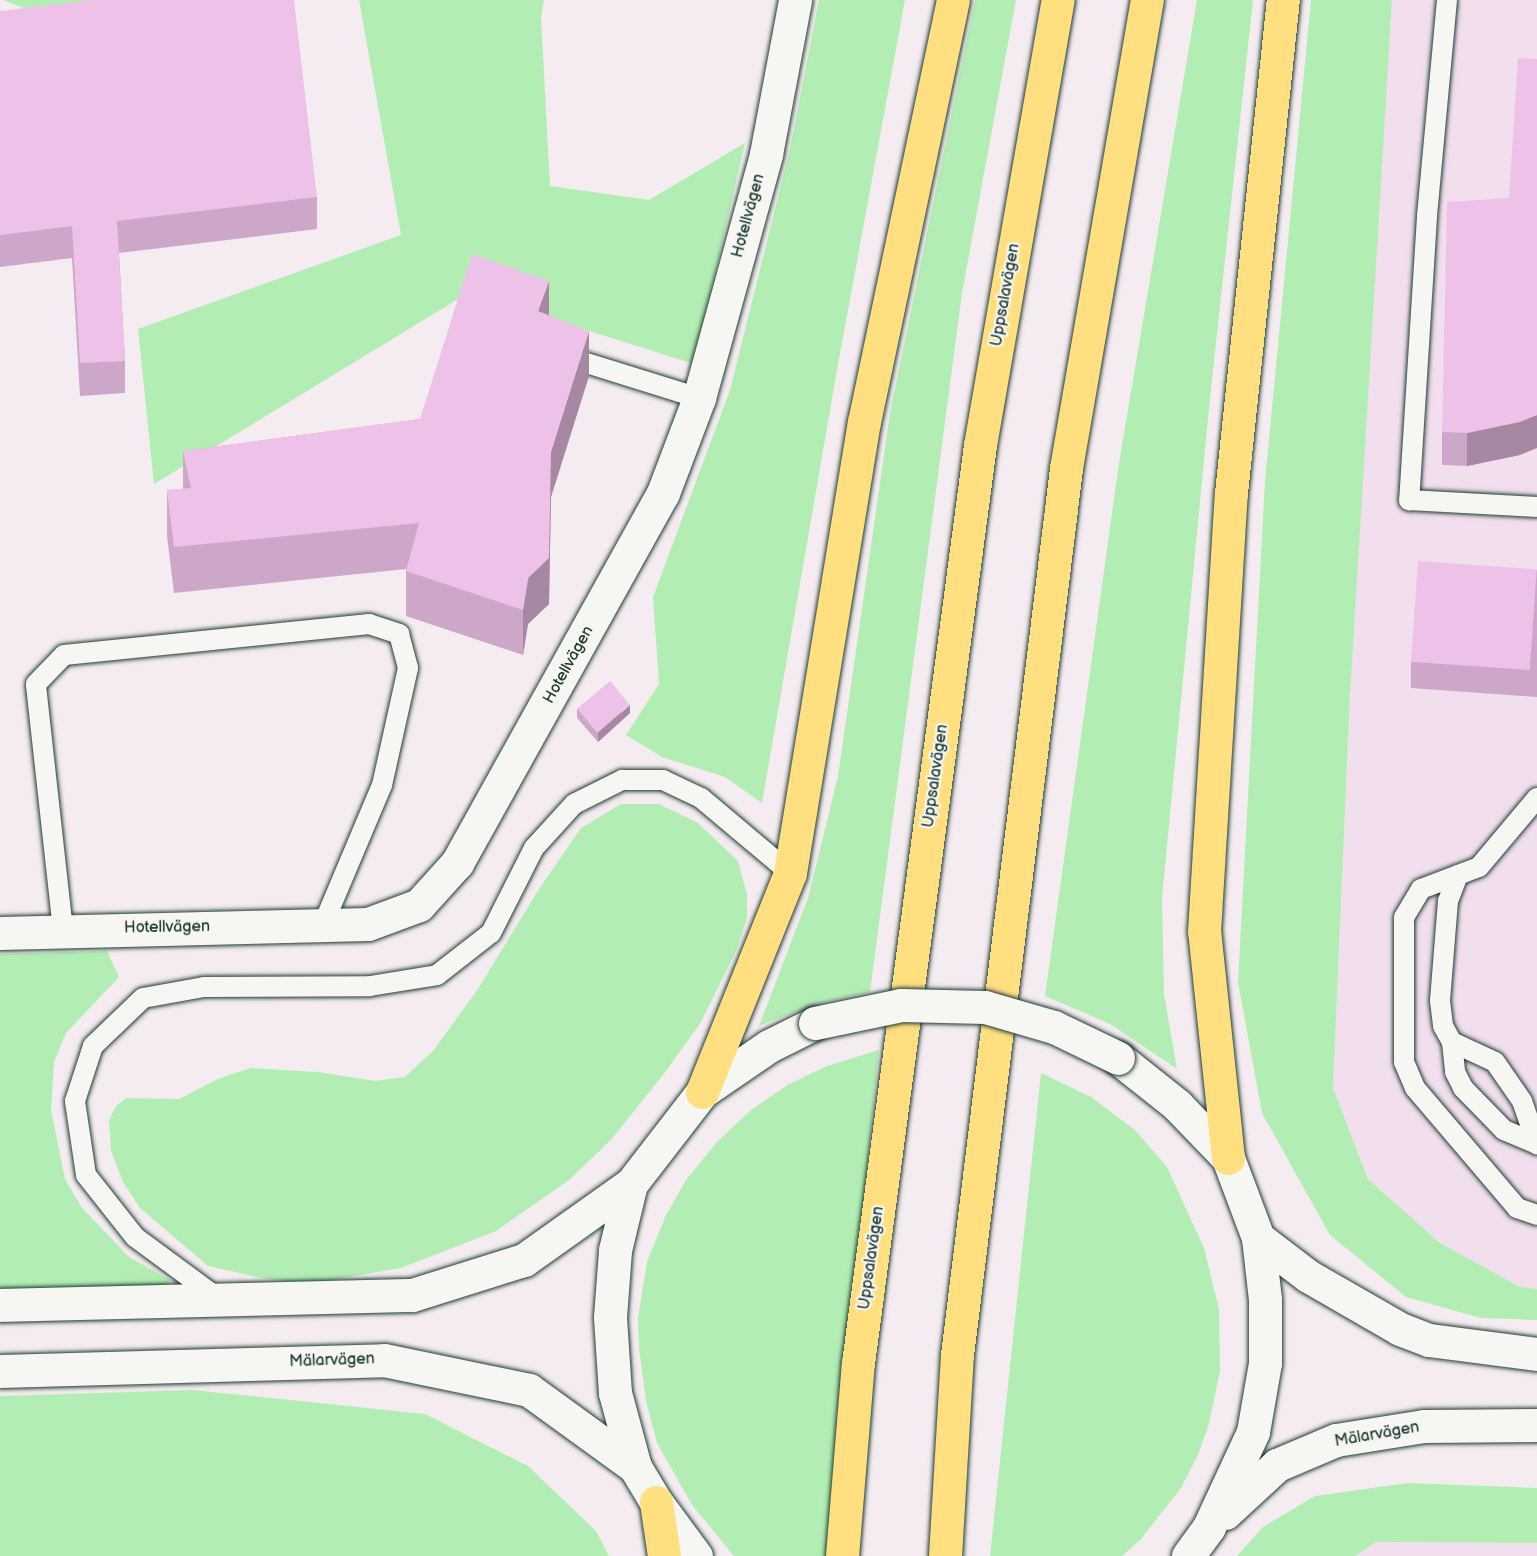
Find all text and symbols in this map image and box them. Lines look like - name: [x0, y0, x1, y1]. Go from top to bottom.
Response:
- street label: Hotellvägen: [729, 172, 769, 260]
- street label: Uppsalavägen: [988, 242, 1024, 348]
- street label: Hotellvägen: [540, 623, 598, 707]
- street label: Uppsalavägen: [919, 723, 953, 829]
- street label: Hotellvägen: [124, 918, 210, 938]
- street label: Uppsalavägen: [855, 1205, 889, 1311]
- street label: Mälarvägen: [289, 1350, 375, 1372]
- street label: Mälarvägen: [1333, 1418, 1421, 1452]

